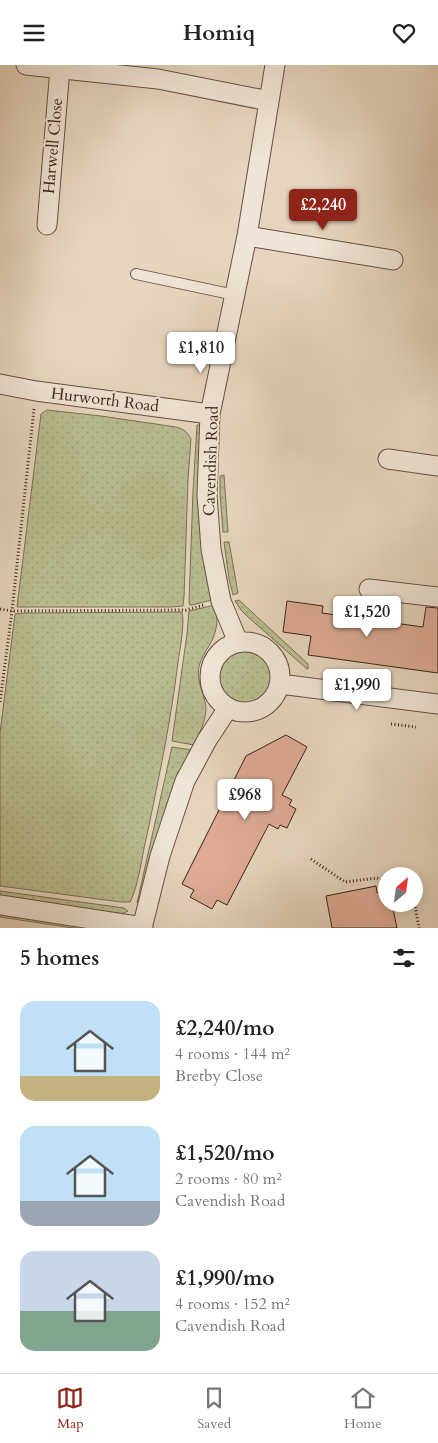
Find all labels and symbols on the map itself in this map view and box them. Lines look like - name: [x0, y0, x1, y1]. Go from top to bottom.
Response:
- street label: Harwell Close: [38, 97, 68, 195]
- pin: £2,240: [282, 189, 364, 231]
- pin: £1,810: [160, 331, 242, 374]
- street label: Hurworth Road: [50, 382, 161, 418]
- street label: Cavendish Road: [198, 405, 224, 516]
- pin: £1,520: [326, 595, 408, 638]
- pin: £1,990: [316, 669, 398, 711]
- pin: £968: [215, 779, 275, 821]
- north arrow: [378, 867, 422, 913]

